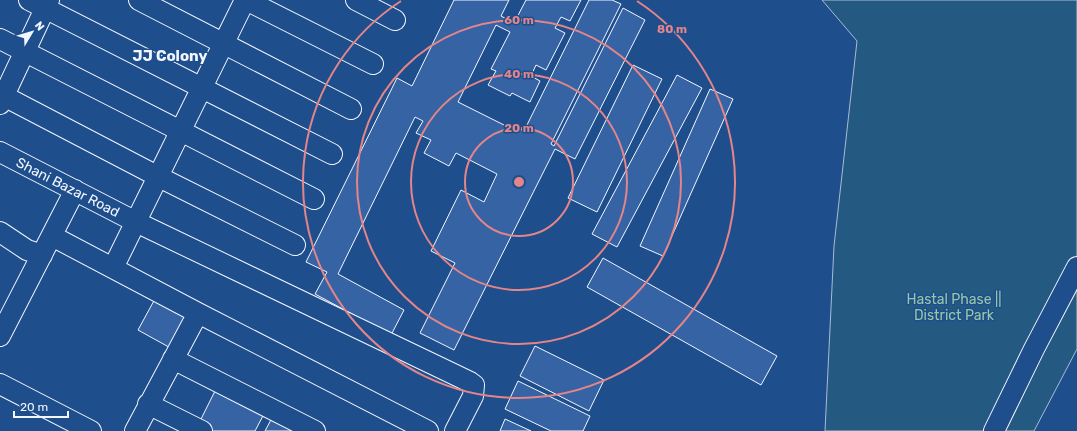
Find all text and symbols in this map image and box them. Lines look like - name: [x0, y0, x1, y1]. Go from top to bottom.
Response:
- north arrow: [12, 12, 52, 52]
- text: 60 m: [504, 13, 534, 27]
- text: N: [32, 19, 47, 33]
- text: 80 m: [657, 22, 687, 36]
- district label: JJ Colony: [133, 47, 207, 65]
- text: 40 m: [504, 67, 534, 81]
- text: 20 m: [504, 121, 534, 135]
- street label: Shani Bazar Road: [13, 154, 122, 221]
- centre of rings: [512, 175, 526, 189]
- park label: Hastal Phase || District Park: [906, 290, 1002, 324]
- scale bar: [14, 393, 68, 419]
- text: 20 m: [20, 400, 48, 414]

